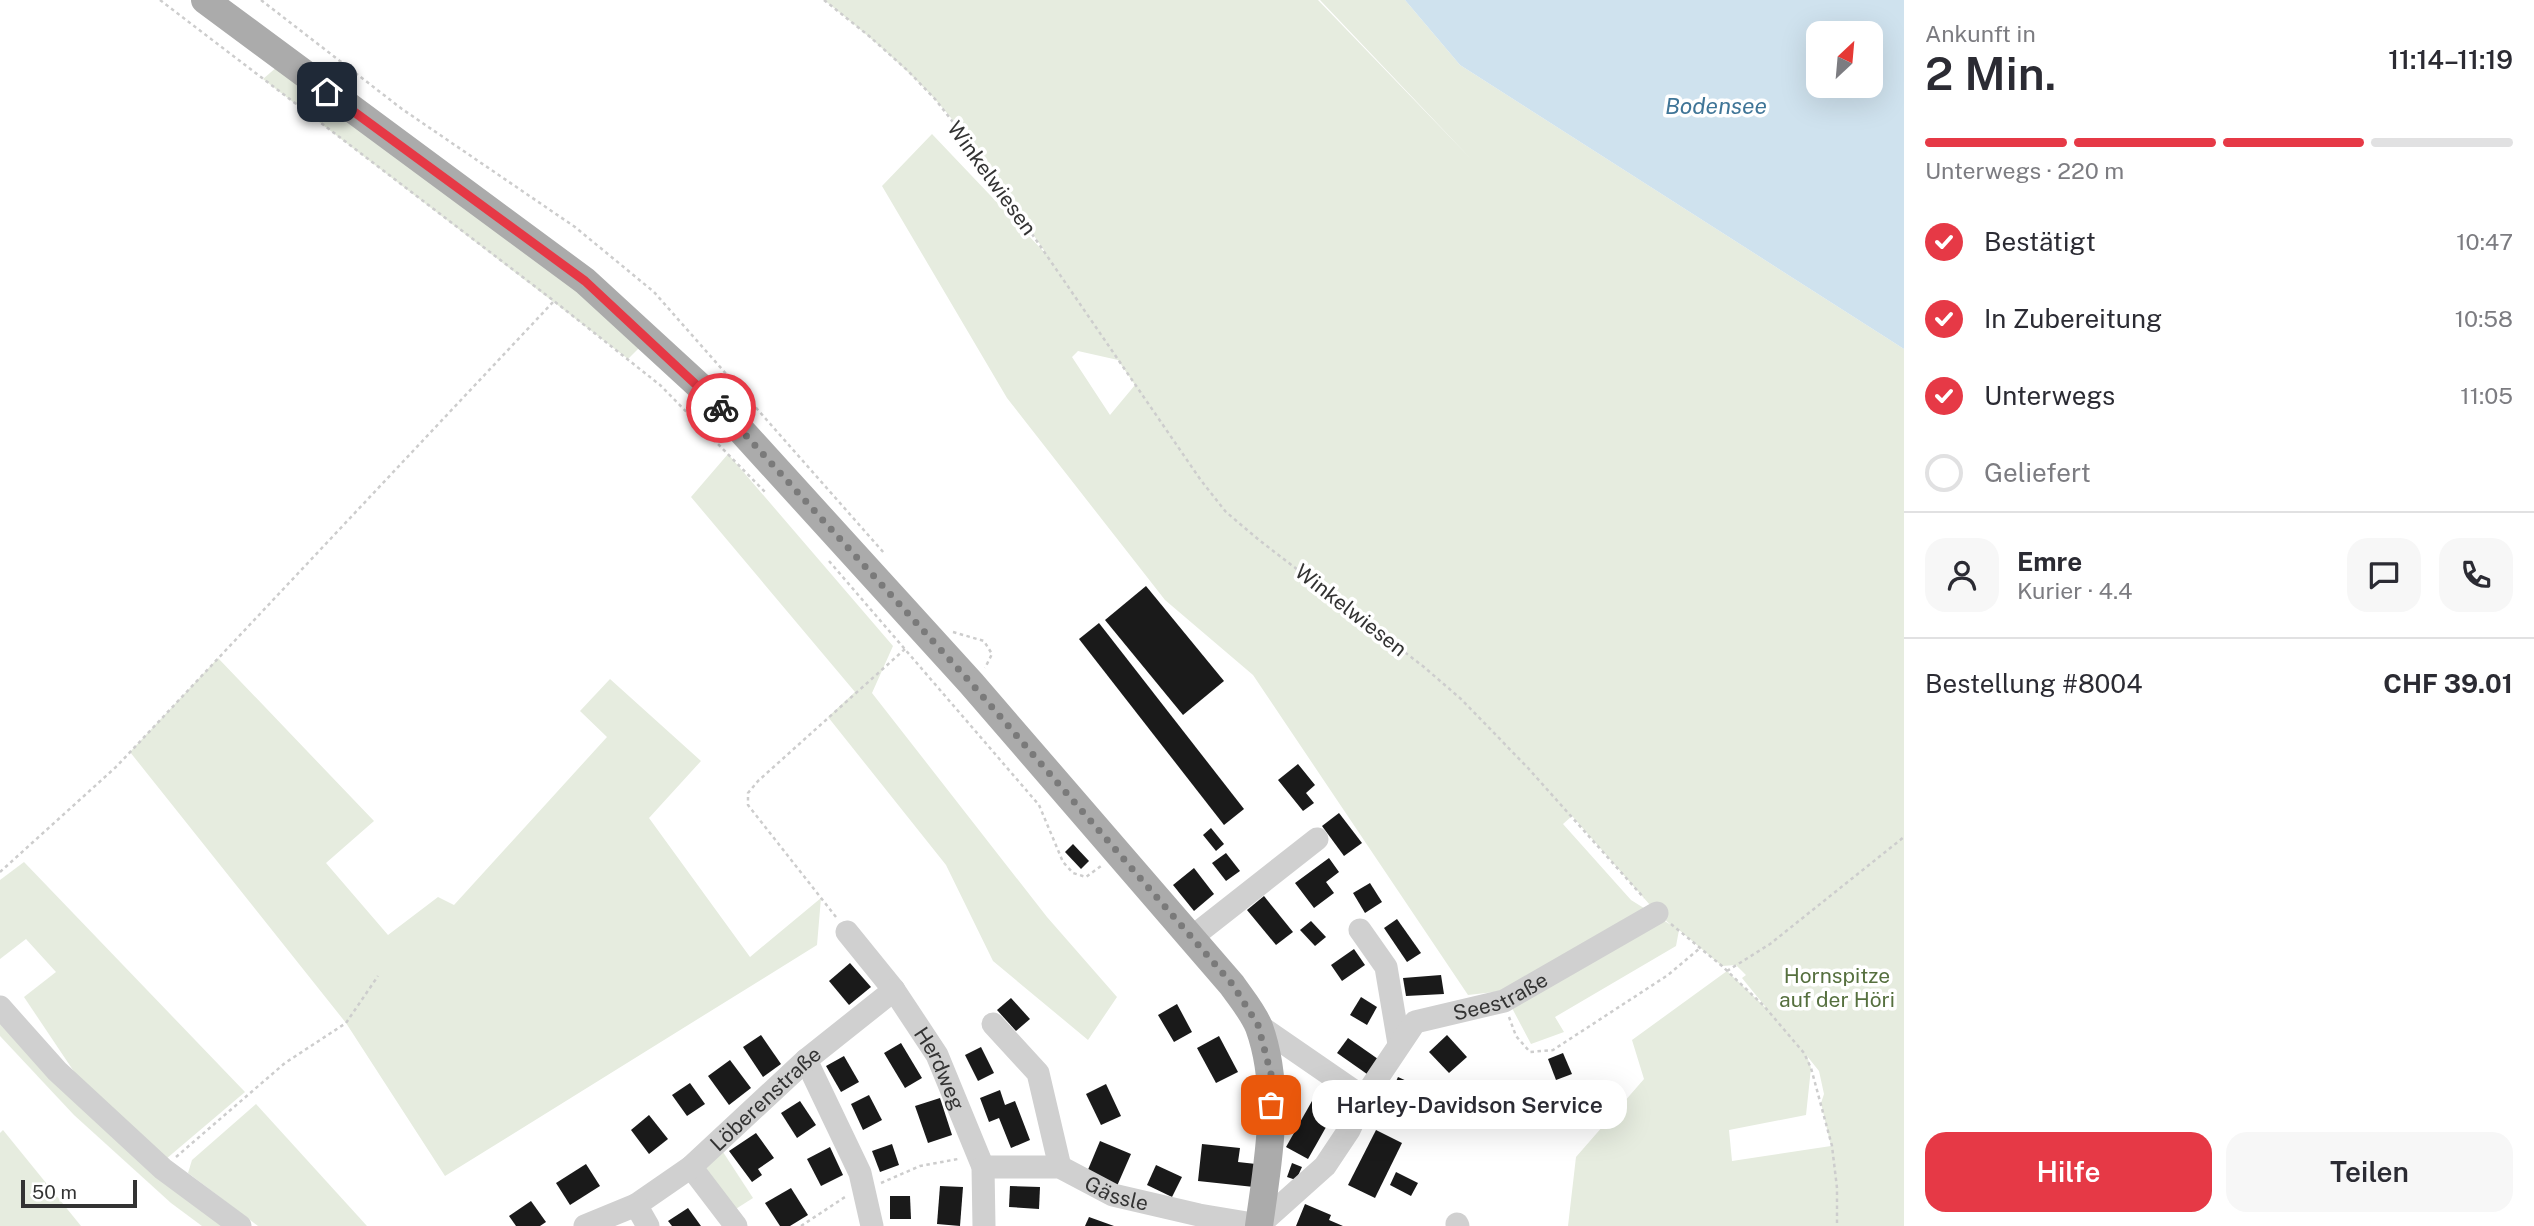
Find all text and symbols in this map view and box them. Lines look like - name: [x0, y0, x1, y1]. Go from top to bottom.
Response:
- text: Ankunft in: [1925, 20, 2036, 47]
- north arrow: [1806, 21, 1883, 98]
- map controls: [1806, 21, 1883, 98]
- text: 11:14–11:19: [2388, 44, 2513, 75]
- text: 2 Min.: [1925, 46, 2056, 100]
- pin: [297, 62, 357, 122]
- icon: home: [308, 73, 346, 111]
- water label: Bodensee: [1665, 92, 1767, 119]
- street label: Winkelwiesen: [942, 116, 1042, 240]
- text: Unterwegs · 220 m: [1925, 157, 2124, 184]
- icon: check: [1925, 223, 1963, 261]
- text: Bestätigt: [1984, 226, 2096, 257]
- text: 10:47: [2456, 228, 2513, 255]
- icon: check: [1925, 300, 1963, 338]
- text: In Zubereitung: [1984, 303, 2162, 334]
- text: 10:58: [2455, 305, 2513, 332]
- courier: [686, 373, 756, 443]
- icon: check: [1925, 377, 1963, 415]
- text: Unterwegs: [1984, 380, 2115, 411]
- text: 11:05: [2460, 382, 2513, 409]
- icon: bike: [702, 389, 740, 427]
- text: Geliefert: [1984, 457, 2091, 488]
- button: person: [1925, 538, 1999, 612]
- button: chat: [2347, 538, 2421, 612]
- button: phone: [2439, 538, 2513, 612]
- text: Emre: [2017, 546, 2082, 577]
- street label: Winkelwiesen: [1290, 559, 1412, 661]
- text: Kurier · 4.4: [2017, 577, 2132, 604]
- text: Bestellung #8004: [1925, 668, 2143, 699]
- text: CHF 39.01: [2383, 668, 2513, 699]
- park label: Hornspitze auf der Höri: [1779, 963, 1895, 1012]
- street label: Seestraße: [1450, 966, 1552, 1025]
- street label: Herdweg: [909, 1022, 971, 1114]
- street label: Löberenstraße: [704, 1041, 826, 1156]
- pin: [1241, 1075, 1301, 1135]
- callout: Harley-Davidson Service: [1313, 1080, 1628, 1130]
- icon: bag: [1252, 1086, 1290, 1124]
- text: Harley-Davidson Service: [1336, 1091, 1603, 1118]
- button: Hilfe: [1925, 1132, 2212, 1212]
- button: Teilen: [2226, 1132, 2513, 1212]
- street label: Gässle: [1081, 1170, 1151, 1215]
- scale bar: [21, 1177, 136, 1209]
- text: 50 m: [32, 1181, 77, 1203]

